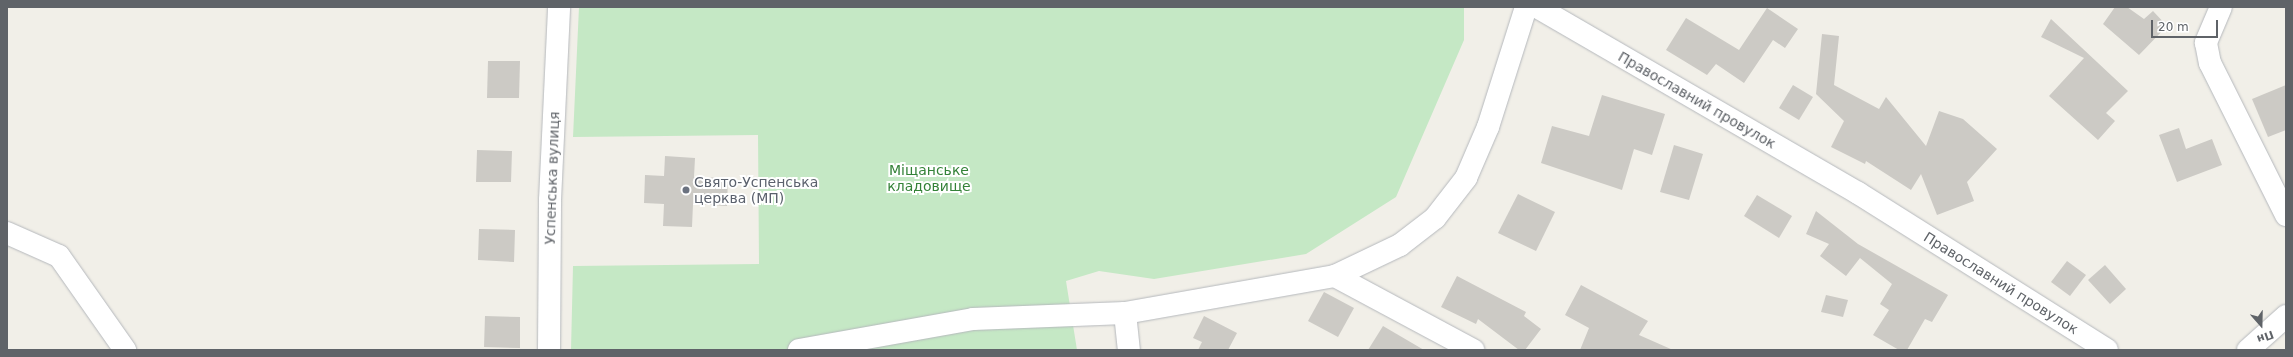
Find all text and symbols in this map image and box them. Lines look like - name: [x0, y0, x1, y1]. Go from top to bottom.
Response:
- scale bar: [2153, 12, 2220, 38]
- text: 20 m: [2158, 20, 2189, 34]
- street label: Православний провулок: [1615, 48, 1779, 152]
- street label: Успенська вулиця: [541, 111, 563, 245]
- park label: Міщанське кладовище: [887, 162, 971, 194]
- place label: Свято-Успенська церква (МП): [694, 174, 818, 206]
- marker: Свято-Успенська церква (МП): [681, 185, 691, 195]
- street label: Православний провулок: [1921, 228, 2081, 338]
- north arrow: [2241, 305, 2281, 345]
- text: Пн: [2255, 328, 2275, 346]

